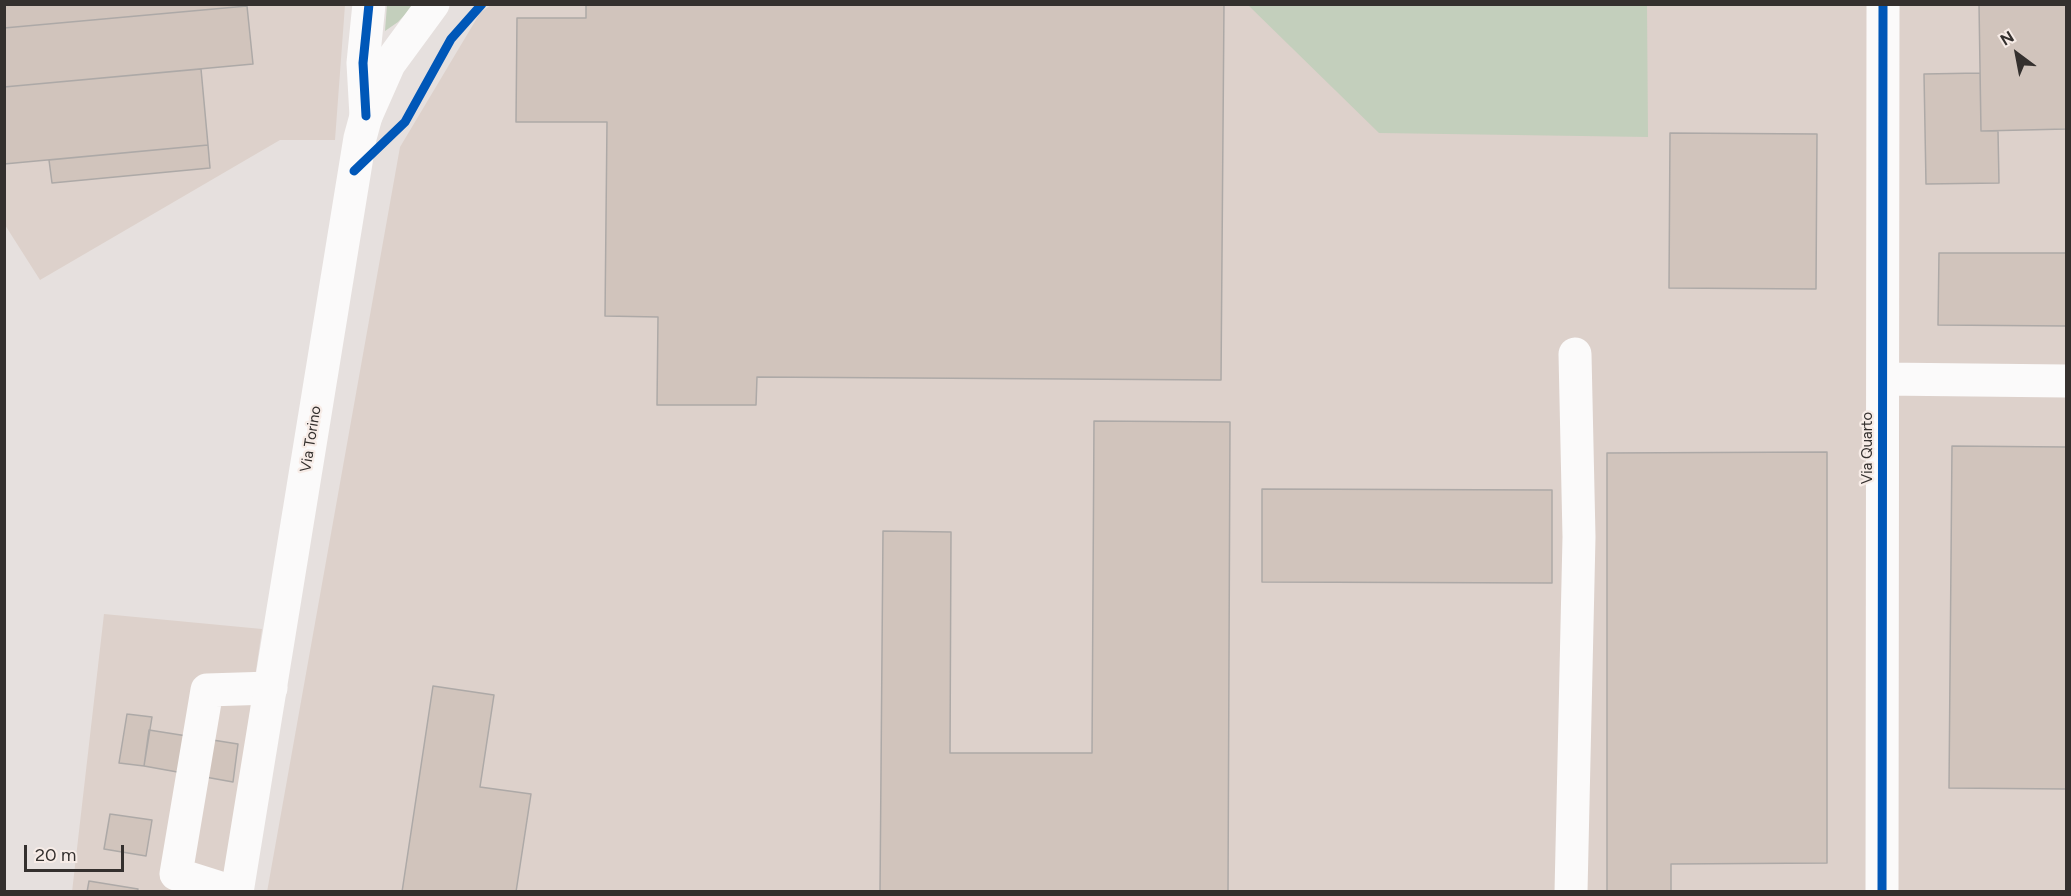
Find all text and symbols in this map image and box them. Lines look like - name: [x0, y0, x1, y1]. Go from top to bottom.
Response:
- north arrow: [1987, 24, 2047, 84]
- text: N: [1997, 27, 2017, 50]
- street label: Via Torino: [297, 405, 325, 473]
- street label: Via Quarto: [1859, 412, 1877, 484]
- scale bar: [27, 833, 128, 871]
- text: 20 m: [35, 844, 76, 866]

